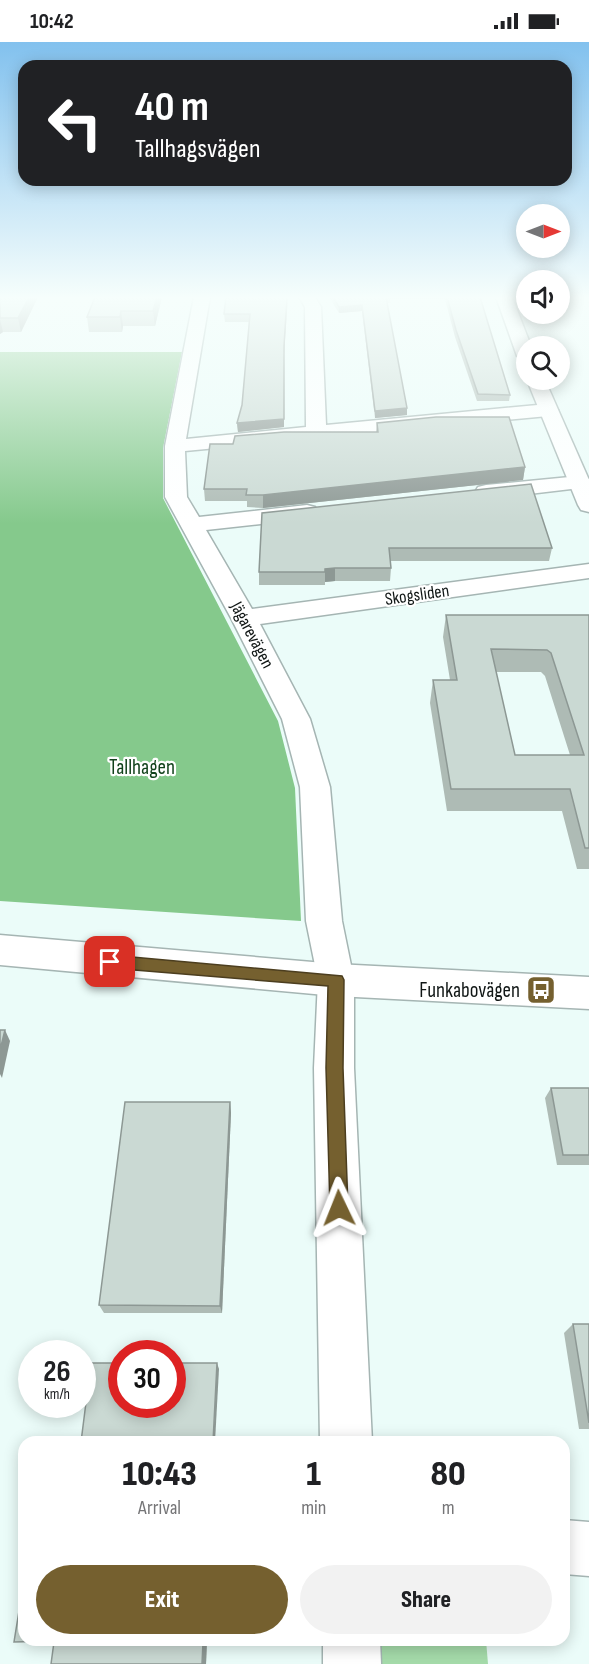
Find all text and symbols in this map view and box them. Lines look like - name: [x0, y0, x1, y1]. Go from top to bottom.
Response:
- text: 10:42: [30, 8, 74, 35]
- text: 40 m: [135, 82, 209, 133]
- icon: left: [36, 84, 114, 162]
- text: Tallhagsvägen: [135, 133, 260, 165]
- north arrow: [516, 204, 570, 258]
- map controls: [516, 204, 570, 390]
- button: sound: [516, 270, 570, 324]
- button: search: [516, 336, 570, 390]
- street label: Skogsliden: [383, 580, 451, 610]
- street label: Jägarevägen: [225, 597, 278, 672]
- park label: Tallhagen: [109, 755, 175, 780]
- pin: [84, 936, 135, 987]
- icon: arrive: [93, 945, 126, 978]
- bus stop icon: Funkabovägen: [525, 974, 557, 1006]
- place label: Funkabovägen: [419, 978, 520, 1003]
- position arrow: [307, 1176, 371, 1240]
- speed limit sign: 30: [108, 1340, 186, 1418]
- text: 26: [43, 1354, 71, 1390]
- text: km/h: [44, 1385, 70, 1404]
- text: 10:43: [122, 1453, 197, 1496]
- text: 1: [306, 1453, 321, 1496]
- text: 80: [431, 1453, 466, 1496]
- text: Arrival: [138, 1496, 181, 1520]
- text: min: [301, 1496, 326, 1520]
- text: m: [442, 1496, 455, 1520]
- button: Exit: [36, 1565, 288, 1634]
- button: Share: [300, 1565, 552, 1634]

